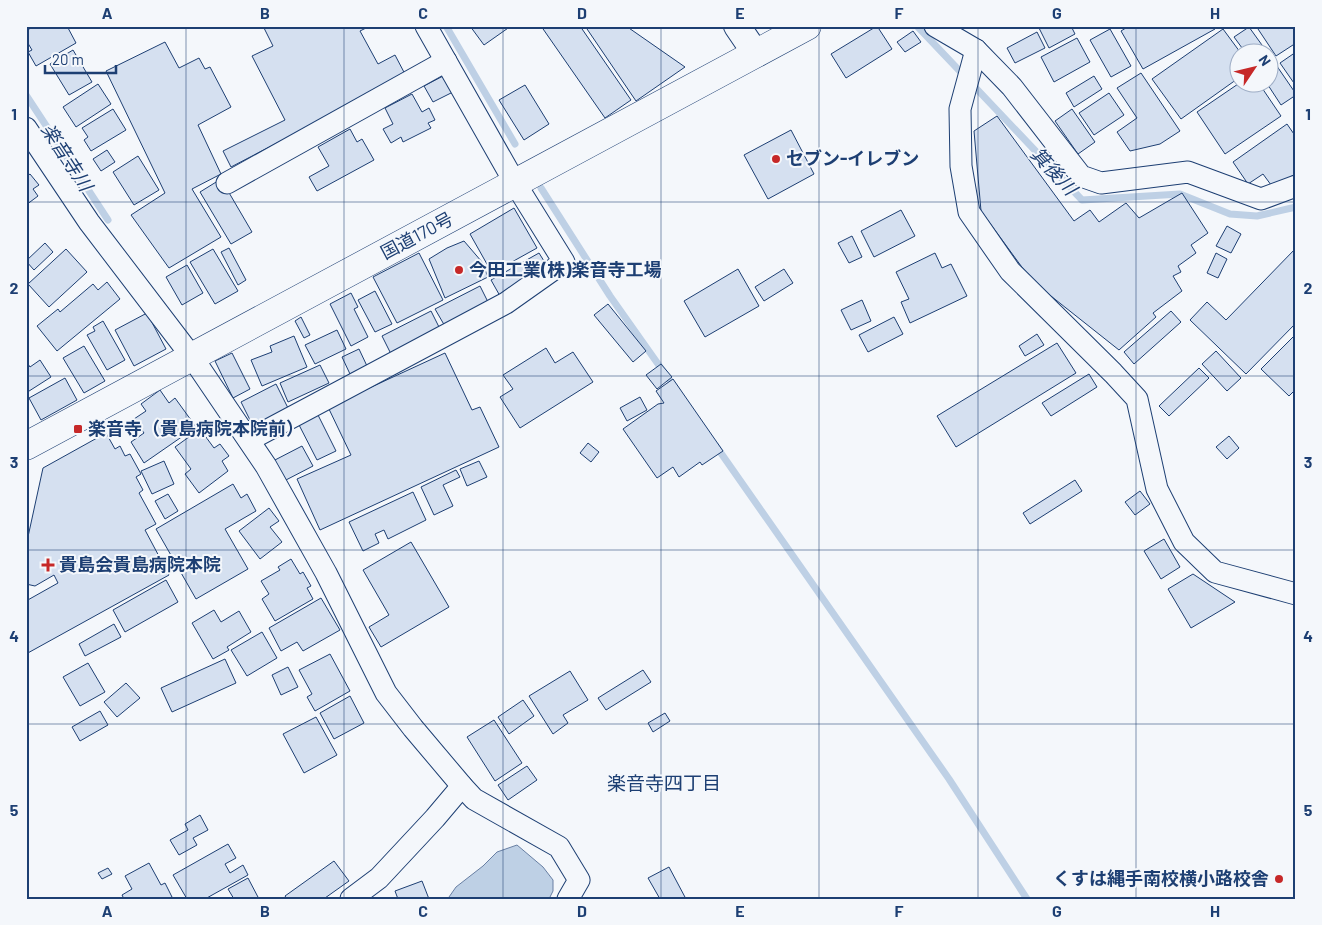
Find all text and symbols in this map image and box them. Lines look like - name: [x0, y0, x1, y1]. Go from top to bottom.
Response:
- text: A: [102, 3, 113, 22]
- text: B: [260, 3, 270, 22]
- text: C: [418, 3, 428, 22]
- text: D: [577, 3, 587, 22]
- text: E: [735, 3, 745, 22]
- text: F: [895, 3, 904, 22]
- text: G: [1052, 3, 1062, 22]
- text: H: [1210, 3, 1220, 22]
- scale bar: [45, 42, 116, 74]
- north arrow: [1230, 42, 1280, 92]
- text: 20 m: [52, 50, 84, 68]
- text: N: [1255, 52, 1275, 69]
- text: 1: [11, 104, 17, 123]
- text: 1: [1305, 104, 1311, 123]
- water label: 楽音寺川: [37, 119, 99, 197]
- water label: 箕後川: [1027, 142, 1084, 201]
- place label: セブン-イレブン: [786, 147, 919, 169]
- marker: セブン-イレブン: [770, 153, 782, 165]
- street label: 国道170号: [376, 207, 457, 263]
- place label: 今田工業(株)楽音寺工場: [469, 258, 662, 280]
- marker: 今田工業(株)楽音寺工場: [453, 264, 465, 276]
- text: 2: [10, 278, 19, 297]
- text: 2: [1304, 278, 1313, 297]
- place label: 楽音寺（貴島病院本院前）: [88, 417, 304, 439]
- marker: 楽音寺（貴島病院本院前）: [72, 423, 84, 435]
- text: 3: [10, 452, 18, 471]
- text: 3: [1304, 452, 1312, 471]
- place label: 貴島会貴島病院本院: [59, 553, 221, 575]
- marker: 貴島会貴島病院本院: [41, 558, 55, 572]
- text: 4: [9, 626, 19, 645]
- text: 4: [1303, 626, 1313, 645]
- district label: 楽音寺四丁目: [607, 771, 721, 794]
- text: 5: [10, 800, 19, 819]
- text: 5: [1304, 800, 1313, 819]
- place label: くすは縄手南校横小路校舎: [1053, 867, 1269, 889]
- marker: くすは縄手南校横小路校舎: [1273, 873, 1285, 885]
- text: A: [102, 901, 113, 920]
- text: B: [260, 901, 270, 920]
- text: C: [418, 901, 428, 920]
- text: D: [577, 901, 587, 920]
- text: E: [735, 901, 745, 920]
- text: F: [895, 901, 904, 920]
- text: G: [1052, 901, 1062, 920]
- text: H: [1210, 901, 1220, 920]

